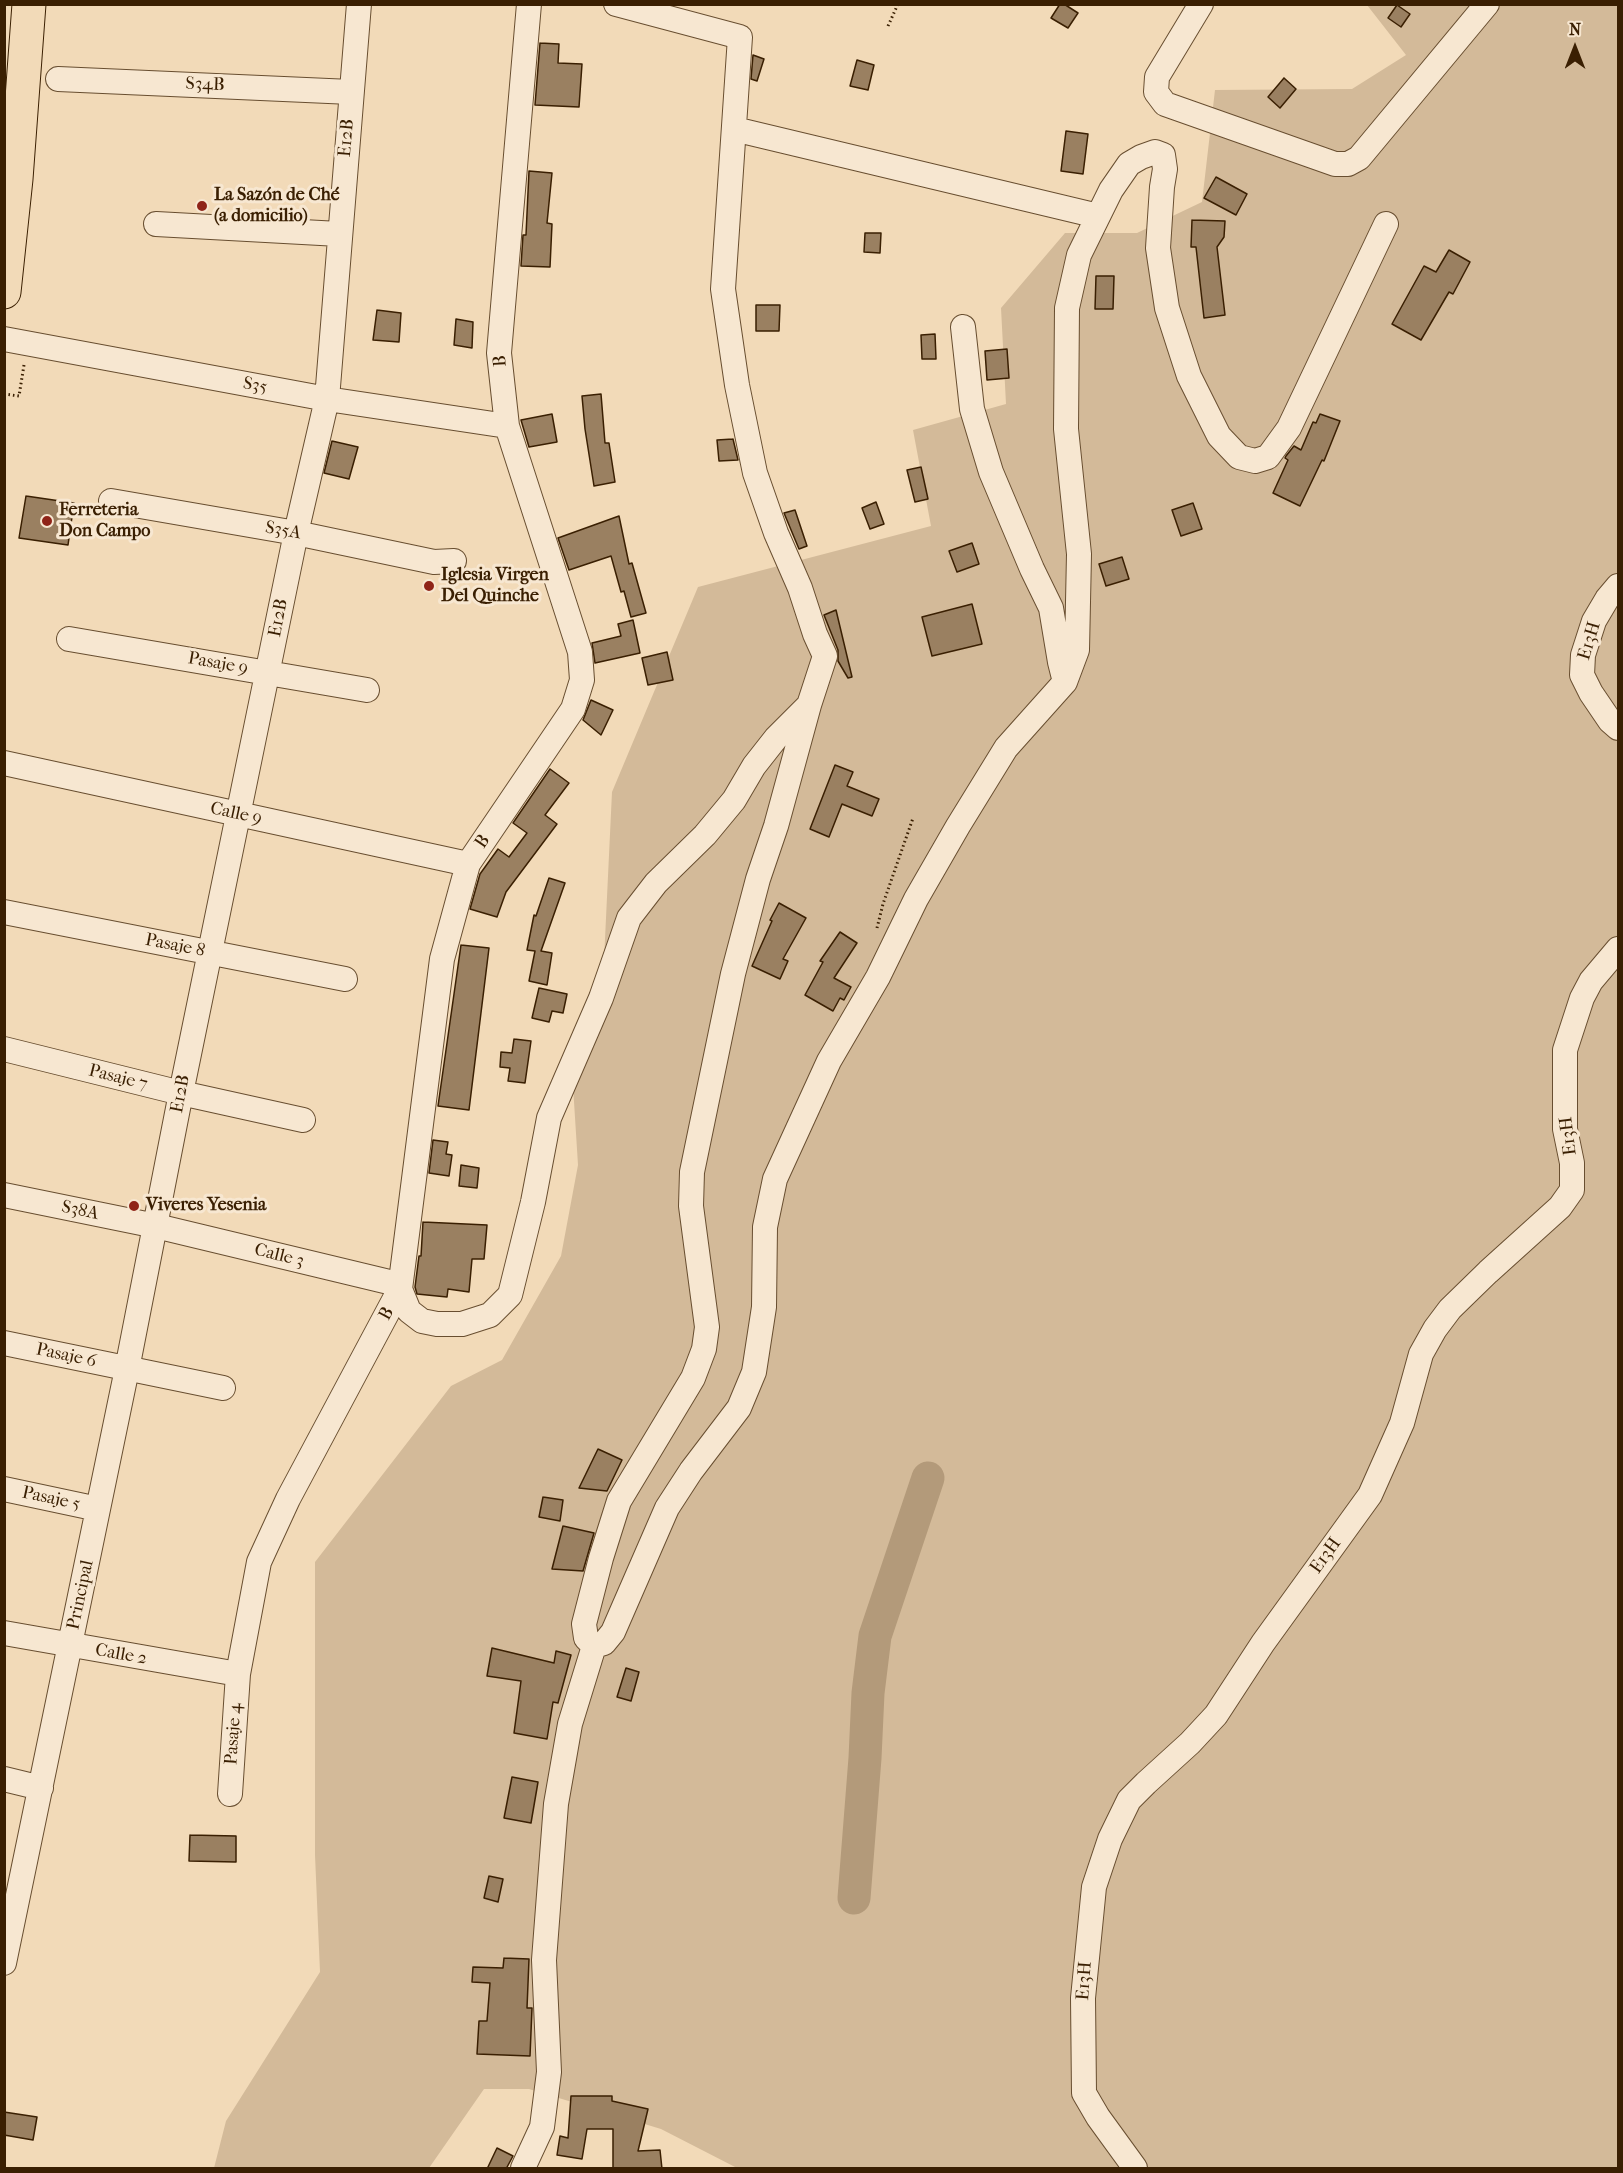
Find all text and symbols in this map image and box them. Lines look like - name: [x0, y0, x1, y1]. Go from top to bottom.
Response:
- north arrow: [1545, 18, 1605, 78]
- text: N: [1569, 20, 1581, 39]
- street label: S34B: [185, 74, 225, 96]
- street label: E12B: [335, 118, 359, 158]
- place label: La Sazón de Ché (a domicilio): [214, 185, 340, 228]
- marker: La Sazón de Ché (a domicilio): [195, 199, 209, 213]
- street label: B: [490, 354, 512, 368]
- street label: S35: [241, 373, 269, 399]
- place label: Ferreteria Don Campo: [59, 500, 150, 542]
- marker: Ferreteria Don Campo: [40, 514, 54, 528]
- street label: S35A: [263, 517, 303, 545]
- place label: Iglesia Virgen Del Quinche: [441, 565, 549, 608]
- marker: Iglesia Virgen Del Quinche: [422, 579, 436, 593]
- street label: E12B: [265, 597, 293, 639]
- street label: E13H: [1574, 619, 1606, 663]
- street label: Pasaje 9: [186, 648, 250, 680]
- street label: Calle 9: [208, 798, 264, 830]
- street label: B: [471, 831, 495, 853]
- street label: Pasaje 8: [143, 930, 207, 962]
- street label: Pasaje 7: [86, 1060, 150, 1096]
- street label: E12B: [167, 1073, 195, 1115]
- street label: E13H: [1556, 1115, 1582, 1157]
- place label: Viveres Yesenia: [146, 1195, 266, 1217]
- street label: S38A: [59, 1197, 101, 1225]
- marker: Viveres Yesenia: [127, 1199, 141, 1213]
- street label: Calle 3: [252, 1239, 306, 1273]
- street label: B: [375, 1304, 399, 1324]
- street label: Pasaje 6: [34, 1339, 98, 1373]
- street label: Pasaje 5: [20, 1482, 82, 1516]
- street label: E13H: [1306, 1534, 1346, 1578]
- street label: Principal: [63, 1558, 99, 1632]
- street label: Calle 2: [93, 1640, 149, 1670]
- street label: Pasaje 4: [221, 1702, 247, 1766]
- street label: E13H: [1073, 1961, 1097, 2001]

